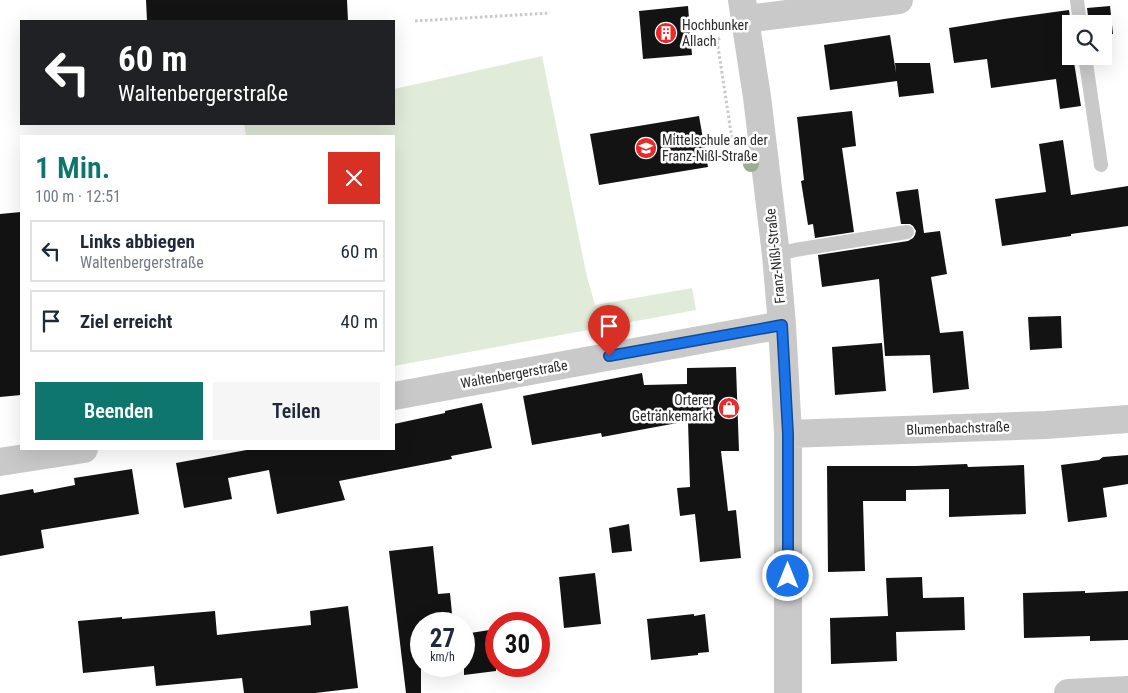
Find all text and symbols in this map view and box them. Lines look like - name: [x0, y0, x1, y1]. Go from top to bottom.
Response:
- map controls: [1062, 15, 1112, 65]
- button: search: [1062, 15, 1112, 65]
- place label: Hochbunker Allach: [682, 17, 748, 49]
- building icon: Hochbunker Allach: [654, 21, 678, 45]
- text: 60 m: [118, 39, 187, 80]
- icon: left: [35, 40, 100, 105]
- text: Waltenbergerstraße: [118, 81, 288, 106]
- place label: Mittelschule an der Franz-Nißl-Straße: [662, 132, 768, 164]
- school or university icon: Mittelschule an der Franz-Nißl-Straße: [634, 136, 658, 160]
- text: 1 Min.: [35, 150, 110, 185]
- button: close: [328, 152, 380, 204]
- text: 100 m · 12:51: [35, 187, 121, 206]
- street label: Franz-Nißl-Straße: [762, 207, 788, 304]
- text: Links abbiegen: [80, 230, 195, 253]
- icon: left: [37, 237, 65, 265]
- text: 60 m: [341, 240, 378, 263]
- text: Waltenbergerstraße: [80, 253, 204, 272]
- pin: [588, 305, 630, 356]
- icon: arrive: [37, 307, 65, 335]
- text: Ziel erreicht: [80, 310, 172, 333]
- text: 40 m: [341, 310, 378, 333]
- icon: arrive: [595, 312, 623, 340]
- street label: Waltenbergerstraße: [459, 357, 569, 391]
- button: Beenden: [35, 382, 203, 440]
- button: Teilen: [213, 382, 380, 440]
- place label: Orterer Getränkemarkt: [632, 392, 713, 424]
- shop icon: Orterer Getränkemarkt: [717, 396, 741, 420]
- street label: Blumenbachstraße: [906, 418, 1010, 438]
- position arrow: [761, 549, 813, 601]
- speed limit sign: 30: [485, 612, 550, 677]
- text: 27: [430, 624, 455, 653]
- text: km/h: [430, 650, 455, 664]

